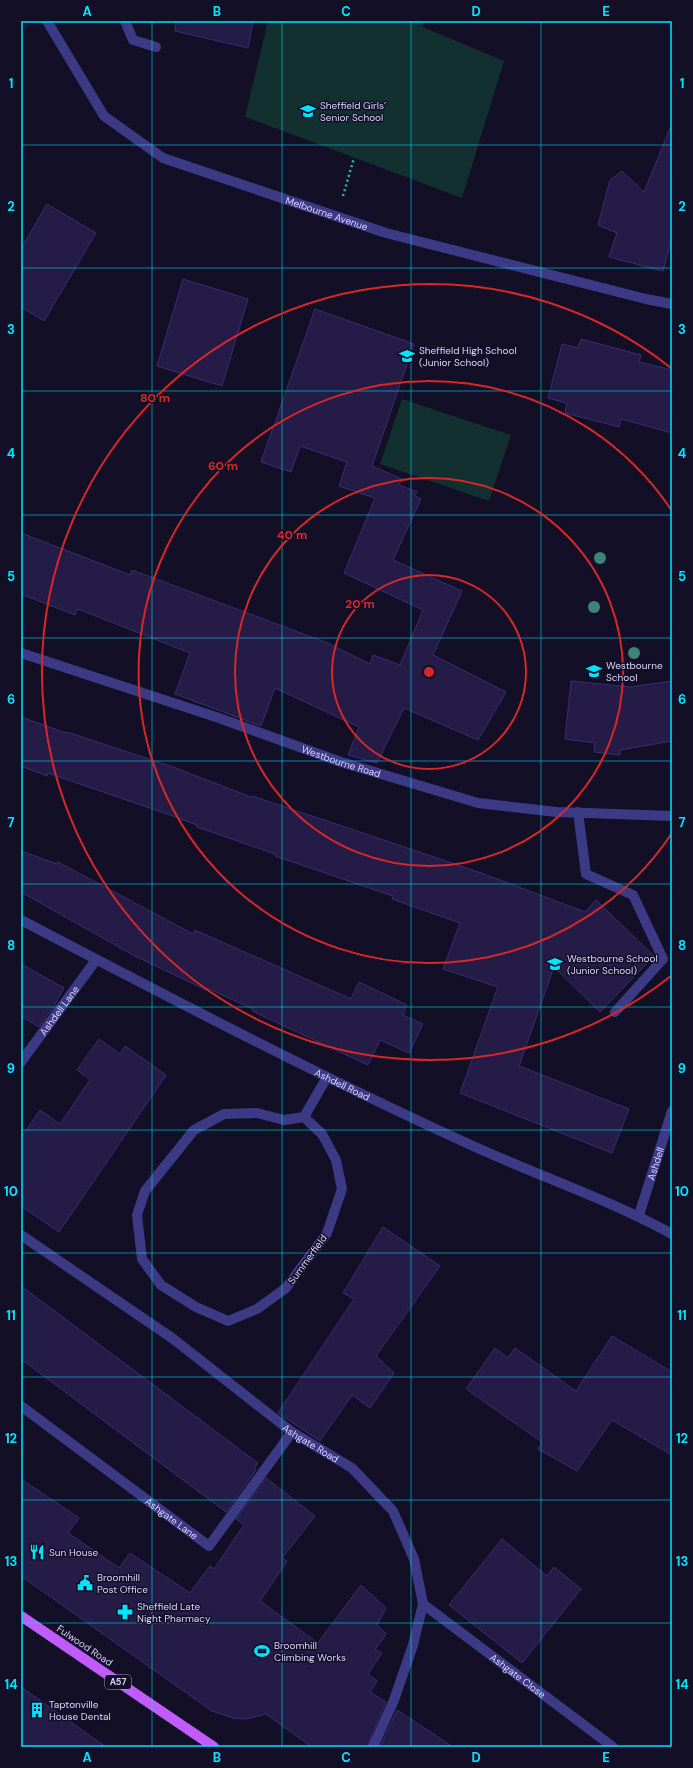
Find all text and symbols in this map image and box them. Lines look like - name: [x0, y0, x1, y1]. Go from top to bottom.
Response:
- text: A: [82, 3, 92, 20]
- text: B: [213, 3, 221, 20]
- text: C: [341, 3, 351, 20]
- text: D: [471, 3, 481, 20]
- text: E: [602, 3, 610, 20]
- text: 1: [9, 75, 13, 92]
- text: 1: [680, 75, 684, 92]
- place label: Sheffield Girls’ Senior School: [320, 99, 386, 124]
- school or university icon: Sheffield Girls’ Senior School: [299, 102, 317, 120]
- street label: Melbourne Avenue: [284, 194, 370, 234]
- text: 2: [7, 198, 15, 215]
- text: 2: [678, 198, 686, 215]
- text: 3: [7, 321, 15, 338]
- text: 3: [678, 321, 686, 338]
- place label: Sheffield High School (Junior School): [419, 344, 517, 369]
- school or university icon: Sheffield High School (Junior School): [398, 347, 416, 365]
- text: 80 m: [140, 390, 170, 406]
- text: 4: [7, 445, 15, 462]
- text: 4: [678, 445, 686, 462]
- text: 60 m: [208, 458, 238, 474]
- text: 40 m: [277, 527, 307, 543]
- text: 5: [7, 568, 15, 585]
- text: 5: [678, 568, 686, 585]
- text: 20 m: [345, 596, 375, 612]
- place label: Westbourne School: [606, 659, 663, 684]
- school or university icon: Westbourne School: [585, 662, 603, 680]
- centre of rings: [422, 665, 436, 679]
- text: 6: [7, 691, 15, 708]
- text: 6: [678, 691, 686, 708]
- street label: Westbourne Road: [300, 742, 382, 781]
- text: 7: [8, 814, 15, 831]
- text: 7: [679, 814, 686, 831]
- text: 8: [7, 937, 15, 954]
- text: 8: [678, 937, 686, 954]
- place label: Westbourne School (Junior School): [567, 952, 658, 977]
- school or university icon: Westbourne School (Junior School): [546, 955, 564, 973]
- street label: Ashdell Lane: [37, 983, 82, 1038]
- text: 9: [7, 1060, 15, 1077]
- text: 9: [678, 1060, 686, 1077]
- street label: Ashdell Road: [312, 1066, 372, 1104]
- street label: Ashdell: [644, 1146, 667, 1182]
- text: 10: [4, 1183, 18, 1200]
- text: 10: [675, 1183, 689, 1200]
- street label: Summerfield: [285, 1232, 330, 1287]
- text: 11: [6, 1307, 16, 1324]
- text: 11: [677, 1307, 687, 1324]
- street label: Ashgate Road: [280, 1421, 341, 1466]
- text: 12: [5, 1430, 17, 1447]
- text: 12: [676, 1430, 688, 1447]
- street label: Ashgate Lane: [142, 1495, 201, 1543]
- restaurant icon: Sun House: [28, 1543, 46, 1561]
- place label: Sun House: [49, 1546, 98, 1559]
- text: 13: [5, 1553, 17, 1570]
- text: 13: [676, 1553, 688, 1570]
- place label: Broomhill Post Office: [97, 1571, 148, 1596]
- public building icon: Broomhill Post Office: [76, 1574, 94, 1592]
- place label: Sheffield Late Night Pharmacy: [137, 1600, 211, 1625]
- pharmacy icon: Sheffield Late Night Pharmacy: [116, 1603, 134, 1621]
- street label: Fulwood Road: [54, 1622, 115, 1669]
- place label: Broomhill Climbing Works: [274, 1639, 346, 1664]
- sports icon: Broomhill Climbing Works: [253, 1642, 271, 1660]
- street label: Ashgate Close: [487, 1651, 549, 1701]
- road number: A57: [105, 1675, 131, 1689]
- text: 14: [4, 1676, 18, 1693]
- text: 14: [675, 1676, 689, 1693]
- place label: Taptonville House Dental: [49, 1698, 111, 1723]
- building icon: Taptonville House Dental: [28, 1701, 46, 1719]
- text: A: [82, 1749, 92, 1766]
- text: B: [213, 1749, 221, 1766]
- text: C: [341, 1749, 351, 1766]
- text: D: [471, 1749, 481, 1766]
- text: E: [602, 1749, 610, 1766]

